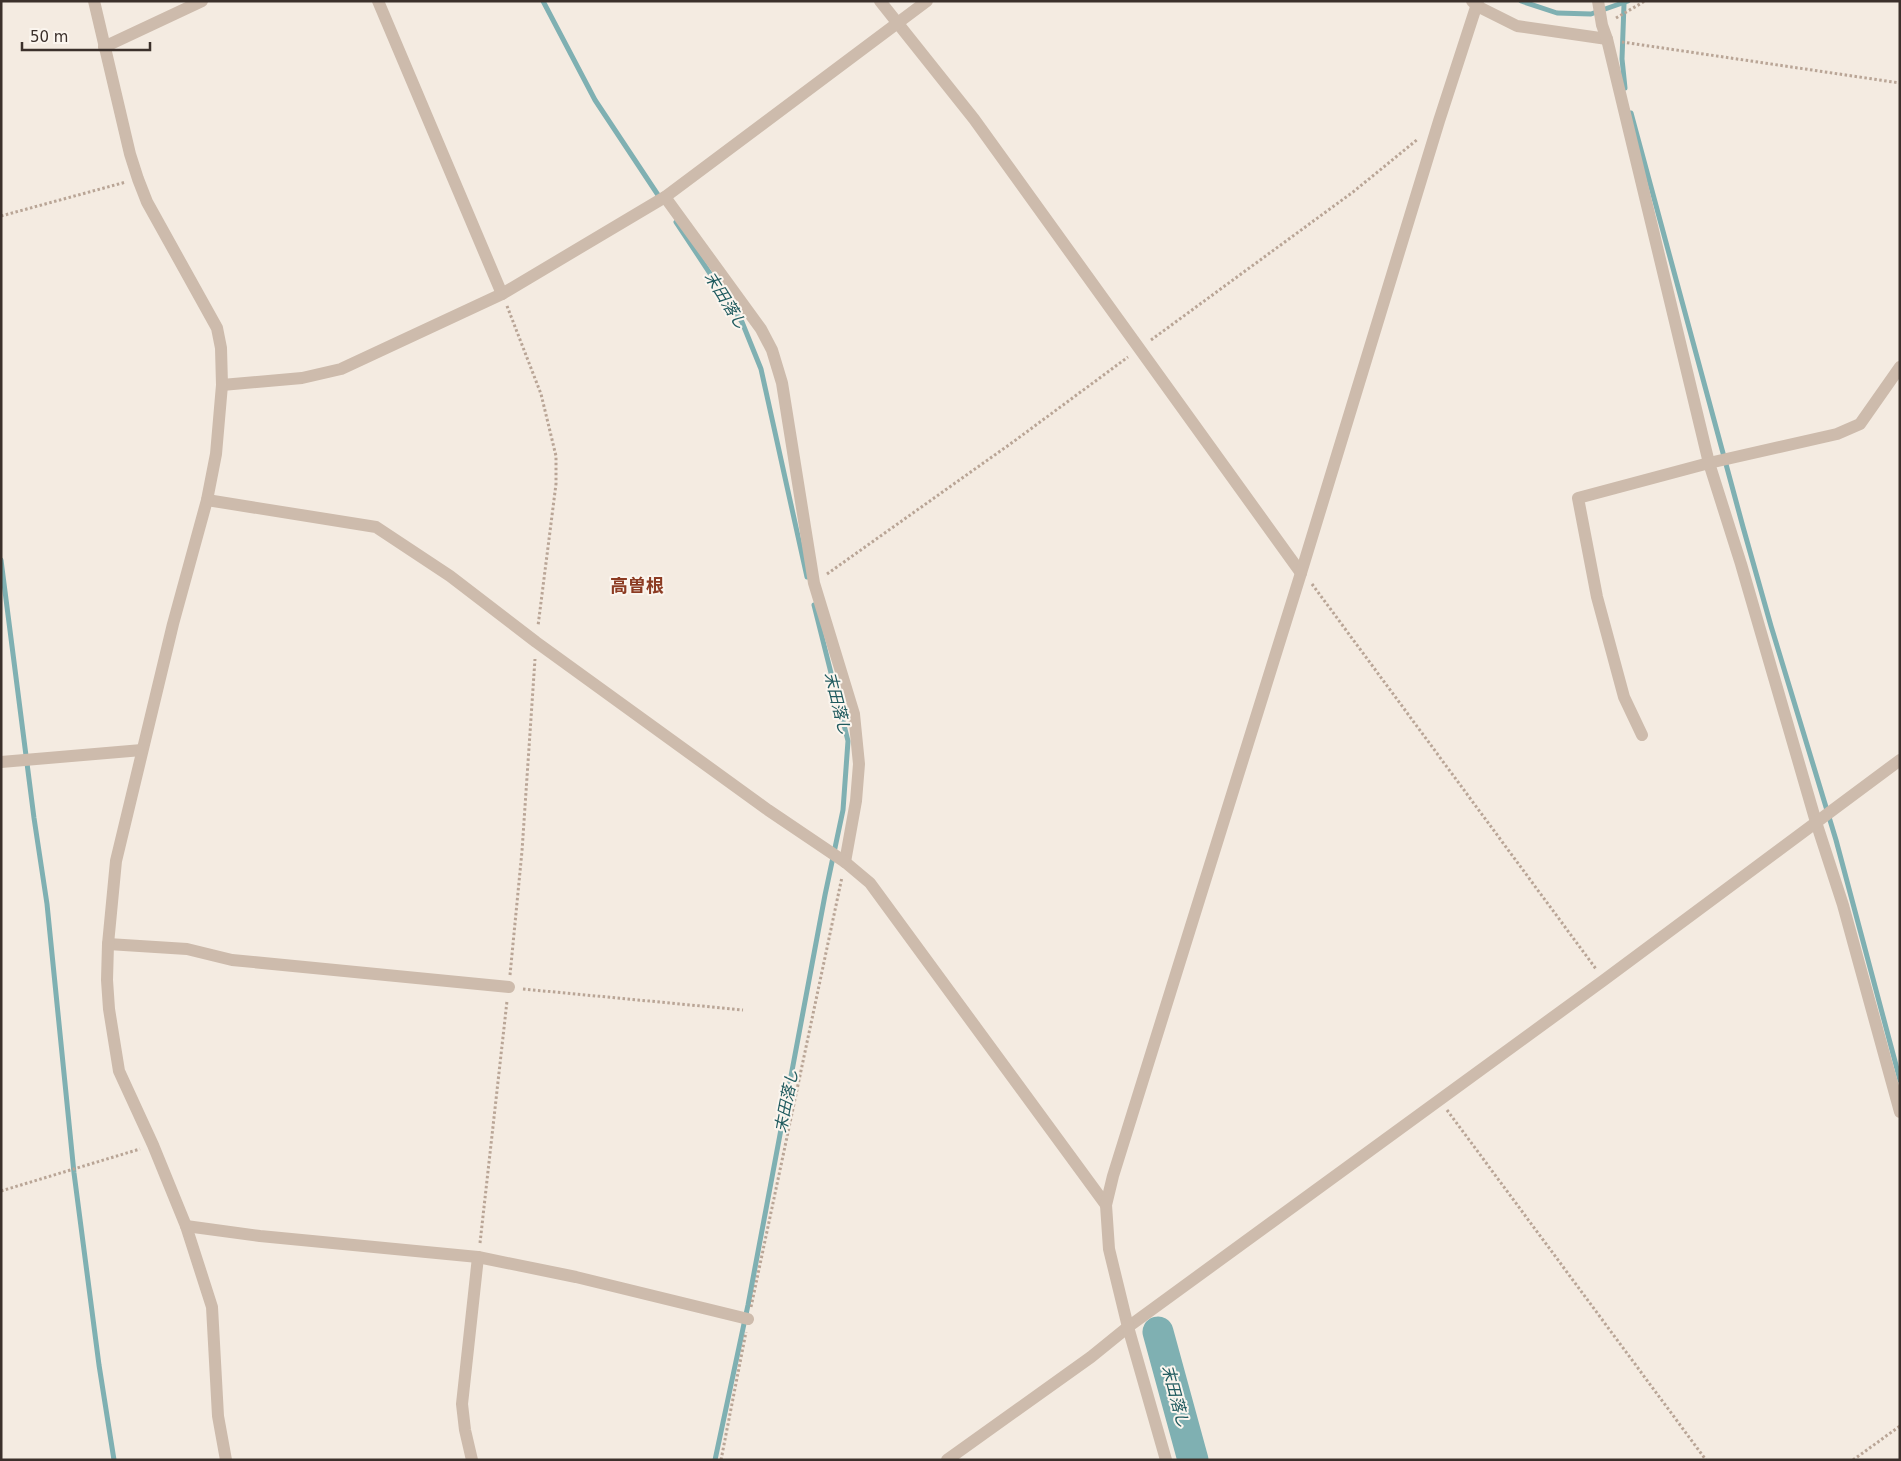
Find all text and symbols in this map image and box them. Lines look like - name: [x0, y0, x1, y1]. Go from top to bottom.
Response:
- scale bar: [22, 20, 150, 52]
- text: 50 m: [30, 28, 68, 46]
- water label: 末田落し: [701, 268, 751, 332]
- district label: 高曽根: [610, 575, 664, 596]
- water label: 末田落し: [821, 670, 854, 736]
- water label: 末田落し: [771, 1068, 802, 1134]
- water label: 末田落し: [1158, 1363, 1193, 1430]

